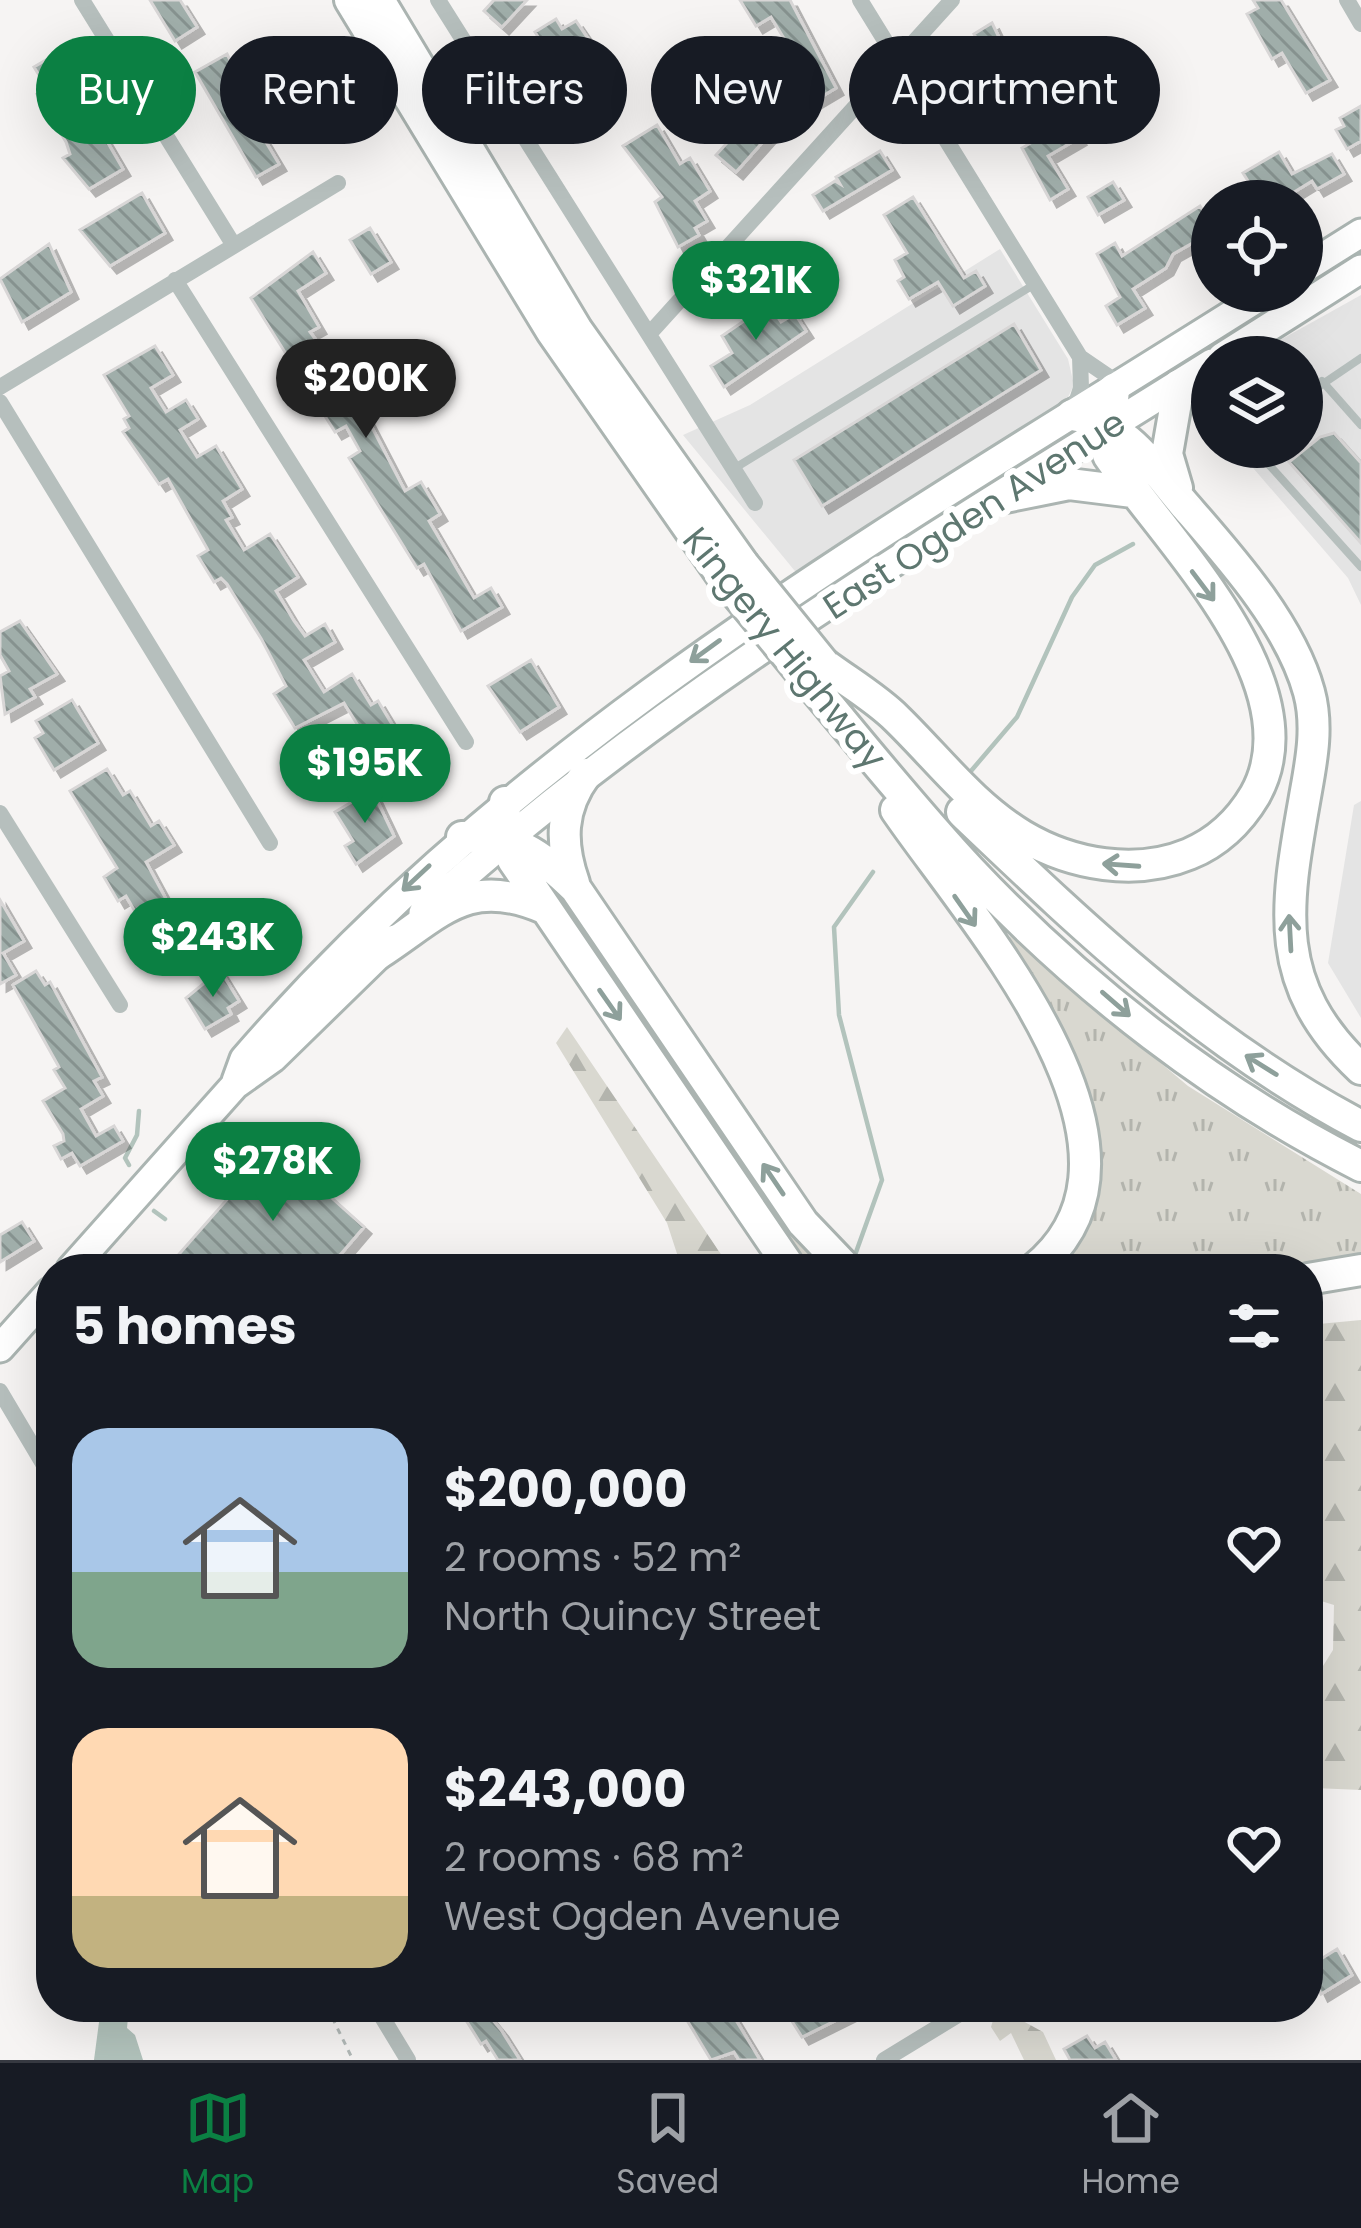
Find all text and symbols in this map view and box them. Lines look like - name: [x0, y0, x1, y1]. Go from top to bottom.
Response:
- chip: Buy: [36, 36, 196, 144]
- chip: Rent: [220, 36, 398, 144]
- chip: Filters: [422, 36, 627, 144]
- chip: New: [651, 36, 825, 144]
- chip: Apartment: [849, 36, 1160, 144]
- map controls: [1191, 180, 1323, 468]
- button: locate: [1191, 180, 1323, 312]
- pin: $321K: [672, 241, 840, 343]
- text: $321K: [699, 252, 813, 307]
- button: layers: [1191, 336, 1323, 468]
- pin: $200K: [282, 339, 450, 441]
- text: $200K: [303, 350, 429, 405]
- street label: East Ogden Avenue: [813, 397, 1136, 632]
- street label: Kingery Highway: [671, 516, 898, 780]
- one-way arrow: [1189, 570, 1215, 602]
- one-way arrow: [689, 638, 722, 663]
- pin: $195K: [281, 724, 449, 826]
- text: $195K: [307, 735, 423, 790]
- one-way arrow: [1102, 853, 1141, 876]
- one-way arrow: [402, 864, 432, 891]
- one-way arrow: [952, 894, 977, 927]
- pin: $243K: [129, 898, 297, 1000]
- text: $243K: [150, 909, 276, 964]
- one-way arrow: [1278, 914, 1301, 953]
- one-way arrow: [597, 988, 622, 1021]
- one-way arrow: [1100, 989, 1130, 1017]
- one-way arrow: [1245, 1053, 1279, 1078]
- pin: $278K: [189, 1122, 357, 1224]
- text: $278K: [212, 1133, 334, 1188]
- one-way arrow: [761, 1162, 786, 1196]
- text: 5 homes: [72, 1290, 297, 1362]
- icon: filters: [1221, 1293, 1287, 1359]
- text: $200,000: [444, 1453, 688, 1525]
- icon: home: [168, 1476, 312, 1620]
- icon: heart: [1221, 1515, 1287, 1581]
- text: 2 rooms · 52 m²: [444, 1530, 741, 1585]
- text: North Quincy Street: [444, 1589, 821, 1644]
- text: $243,000: [444, 1753, 686, 1825]
- icon: home: [168, 1776, 312, 1920]
- icon: heart: [1221, 1815, 1287, 1881]
- text: 2 rooms · 68 m²: [444, 1830, 744, 1885]
- text: West Ogden Avenue: [444, 1889, 841, 1944]
- tab: Map: [181, 2085, 254, 2207]
- tab: Saved: [616, 2085, 719, 2207]
- tab: Home: [1081, 2085, 1180, 2207]

